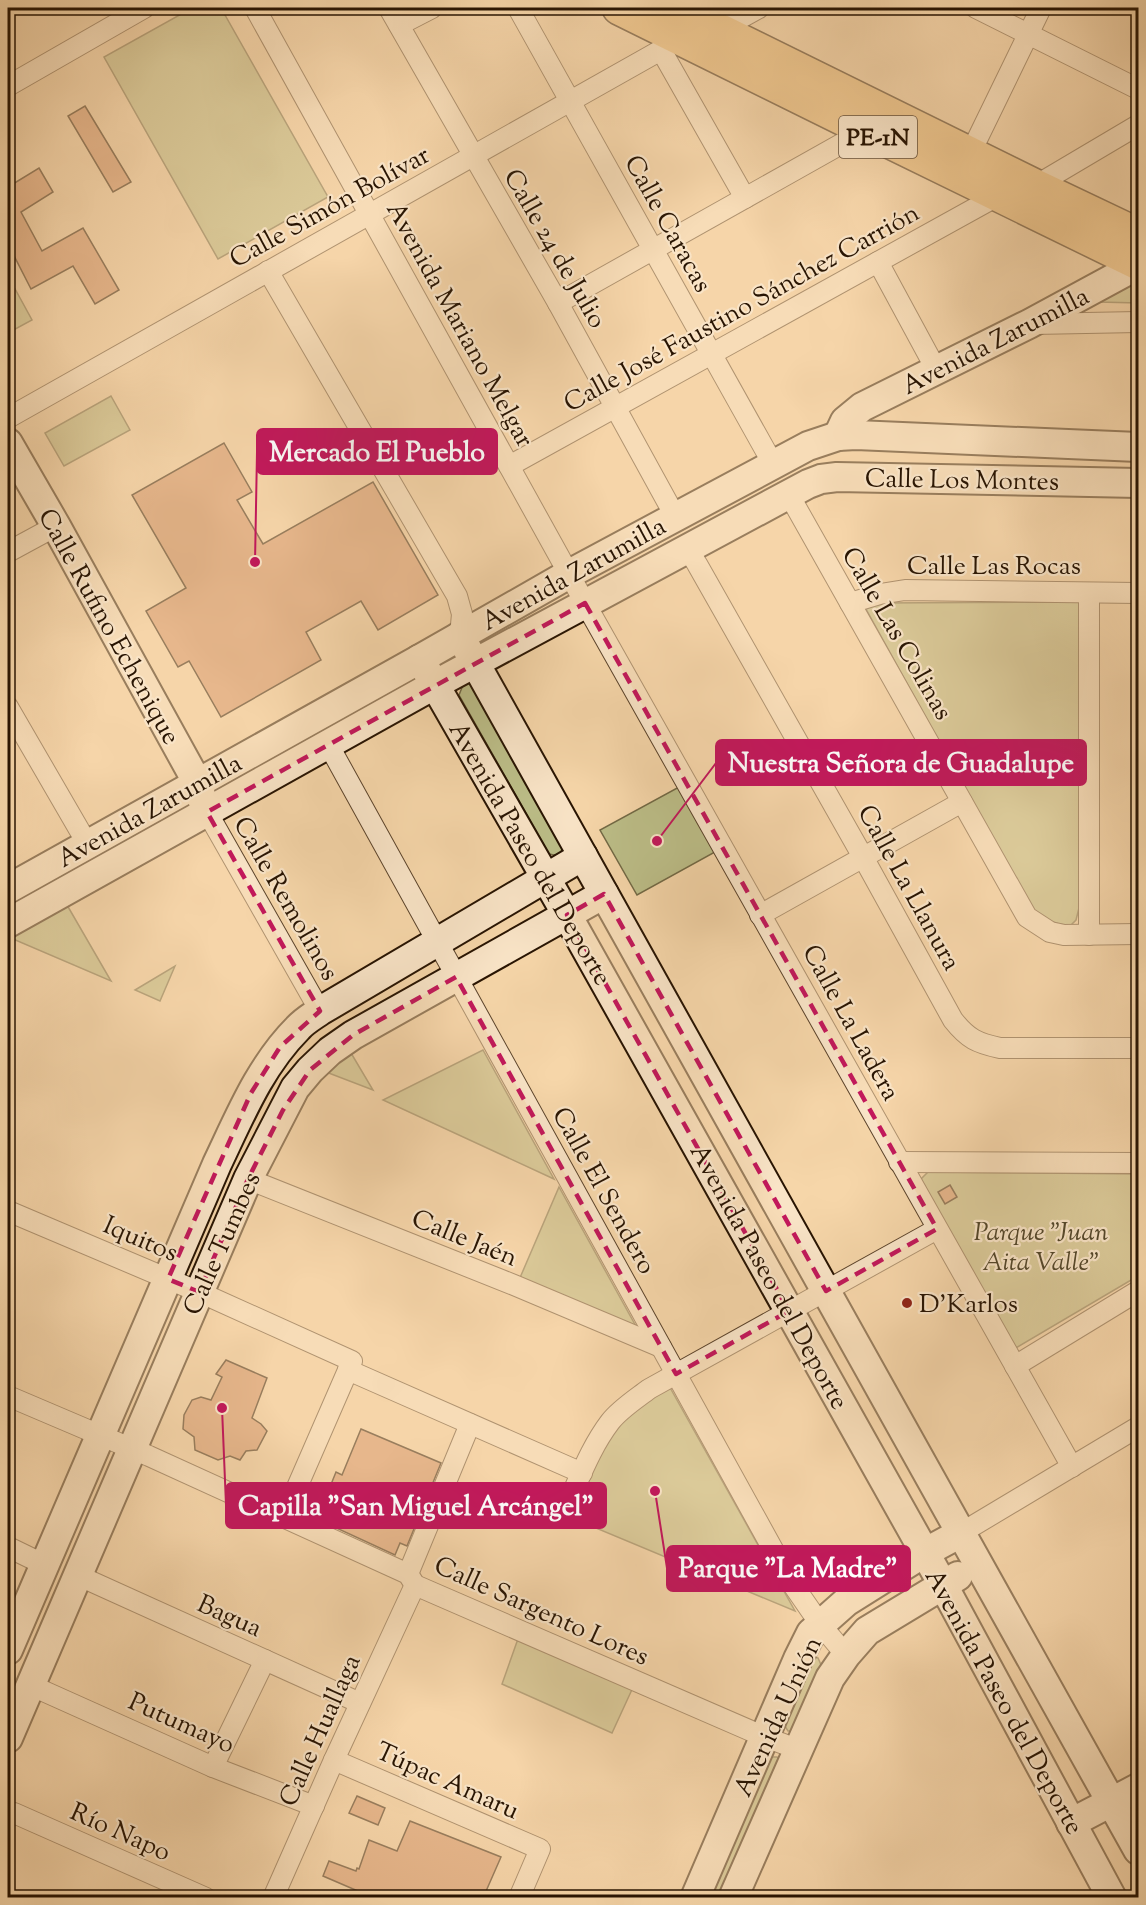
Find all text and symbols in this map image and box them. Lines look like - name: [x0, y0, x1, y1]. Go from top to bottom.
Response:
- road number: PE-1N: [839, 116, 917, 158]
- street label: Calle Simón Bolívar: [223, 138, 437, 279]
- street label: Calle Caracas: [614, 149, 720, 300]
- street label: Calle 24 de Julio: [493, 163, 615, 336]
- street label: Avenida Mariano Melgar: [376, 196, 542, 455]
- street label: Calle José Faustino Sánchez Carrión: [558, 196, 927, 423]
- street label: Avenida Zarumilla: [896, 279, 1096, 405]
- callout: Mercado El Pueblo: [257, 429, 497, 474]
- text: Mercado El Pueblo: [269, 435, 485, 474]
- street label: Calle Los Montes: [865, 461, 1059, 502]
- street label: Calle Rufino Echenique: [27, 502, 188, 752]
- street label: Avenida Zarumilla: [475, 509, 673, 641]
- street label: Calle Las Colinas: [831, 541, 960, 728]
- street label: Calle Las Rocas: [907, 549, 1081, 586]
- street label: Avenida Paseo del Deporte: [438, 716, 620, 993]
- callout: Nuestra Señora de Guadalupe: [716, 740, 1086, 785]
- street label: Avenida Zarumilla: [51, 746, 249, 878]
- text: Nuestra Señora de Guadalupe: [728, 746, 1074, 785]
- street label: Calle La Llanura: [847, 799, 969, 978]
- street label: Calle Remolinos: [223, 810, 347, 988]
- street label: Calle La Ladera: [792, 938, 908, 1108]
- street label: Calle El Sendero: [541, 1101, 664, 1282]
- street label: Avenida Paseo del Deporte: [679, 1138, 856, 1417]
- street label: Calle Tumbes: [175, 1166, 271, 1322]
- street label: Calle Jaén: [406, 1201, 523, 1277]
- street label: Iquitos: [97, 1208, 183, 1273]
- park label: Parque "Juan Aita Valle": [974, 1215, 1109, 1282]
- place label: D'Karlos: [919, 1287, 1018, 1324]
- marker: D'Karlos: [900, 1296, 914, 1310]
- callout: Capilla "San Miguel Arcángel": [226, 1483, 606, 1528]
- text: Capilla "San Miguel Arcángel": [238, 1489, 594, 1528]
- callout: Parque "La Madre": [667, 1546, 910, 1591]
- street label: Calle Sargento Lores: [428, 1548, 654, 1676]
- text: Parque "La Madre": [678, 1551, 898, 1590]
- street label: Avenida Paseo del Deporte: [914, 1563, 1091, 1842]
- street label: Bagua: [191, 1587, 267, 1648]
- street label: Avenida Unión: [726, 1631, 833, 1803]
- street label: Calle Huallaga: [271, 1649, 371, 1813]
- street label: Putumayo: [122, 1684, 240, 1764]
- street label: Túpac Amaru: [369, 1734, 525, 1830]
- street label: Río Napo: [64, 1795, 176, 1872]

